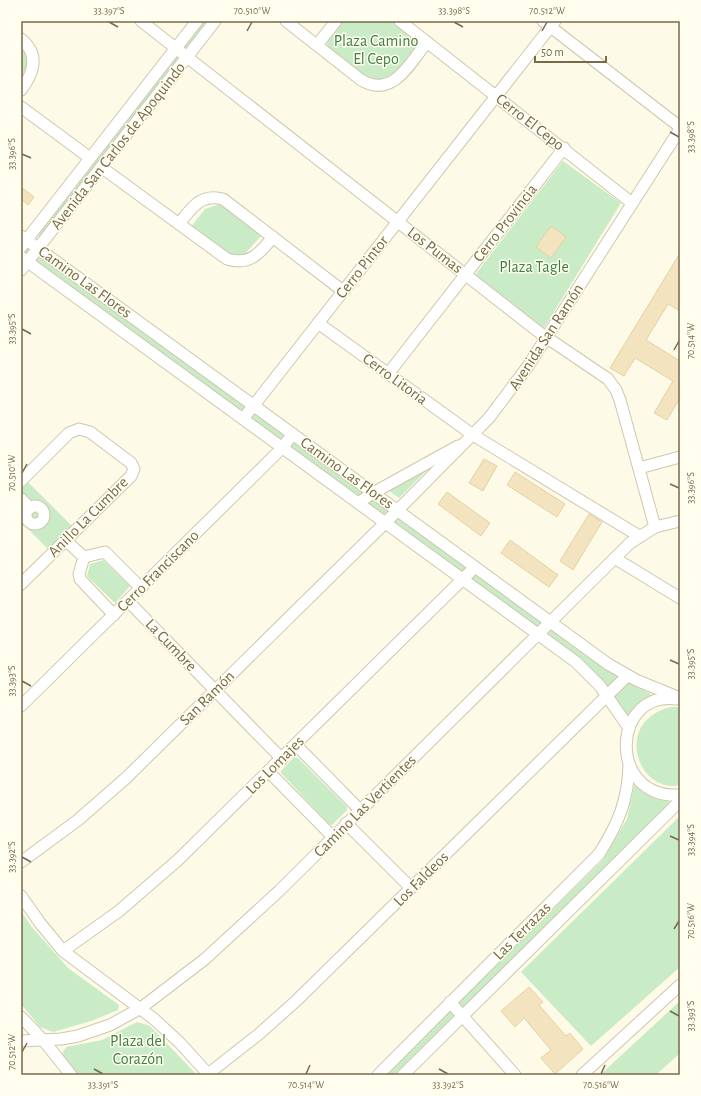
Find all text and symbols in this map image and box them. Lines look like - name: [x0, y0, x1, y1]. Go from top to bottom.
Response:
- text: 33.397°S: [93, 6, 125, 16]
- text: 70.510°W: [234, 6, 270, 16]
- text: 33.398°S: [438, 6, 470, 16]
- text: 70.512°W: [529, 6, 565, 16]
- park label: Plaza Camino El Cepo: [334, 33, 418, 67]
- scale bar: [535, 38, 606, 64]
- text: 50 m: [541, 46, 564, 58]
- street label: Avenida San Carlos de Apoquindo: [48, 59, 188, 233]
- street label: Cerro El Cepo: [493, 90, 567, 154]
- text: 33.398°S: [686, 121, 696, 153]
- text: 33.396°S: [7, 138, 17, 170]
- street label: Cerro Provincia: [470, 181, 540, 265]
- street label: Los Pumas: [404, 224, 466, 276]
- street label: Cerro Pintor: [333, 232, 392, 301]
- street label: Camino Las Flores: [36, 243, 135, 321]
- park label: Plaza Tagle: [499, 259, 569, 275]
- street label: Avenida San Ramón: [506, 281, 586, 393]
- text: 33.395°S: [7, 313, 17, 345]
- text: 70.514°W: [686, 323, 696, 359]
- street label: Cerro Litoria: [360, 350, 430, 408]
- street label: Camino Las Flores: [298, 434, 397, 512]
- text: 70.510°W: [7, 455, 17, 491]
- text: 33.396°S: [686, 472, 696, 504]
- street label: Anillo La Cumbre: [45, 474, 131, 560]
- street label: Cerro Franciscano: [114, 527, 202, 615]
- street label: La Cumbre: [142, 616, 200, 674]
- text: 33.395°S: [686, 648, 696, 680]
- text: 33.393°S: [7, 665, 17, 697]
- street label: San Ramón: [177, 668, 237, 728]
- street label: Los Lomajes: [243, 733, 308, 798]
- street label: Camino Las Vertientes: [311, 752, 419, 860]
- text: 33.394°S: [686, 824, 696, 856]
- text: 33.392°S: [7, 841, 17, 873]
- street label: Los Faldeos: [391, 849, 451, 909]
- street label: Las Terrazas: [490, 899, 554, 963]
- text: 70.516°W: [686, 903, 696, 939]
- text: 33.393°S: [686, 1000, 696, 1032]
- park label: Plaza del Corazón: [110, 1033, 166, 1067]
- text: 70.512°W: [7, 1034, 17, 1070]
- text: 33.391°S: [88, 1080, 118, 1090]
- text: 70.514°W: [288, 1080, 324, 1090]
- text: 33.392°S: [432, 1080, 464, 1090]
- text: 70.516°W: [583, 1080, 619, 1090]

